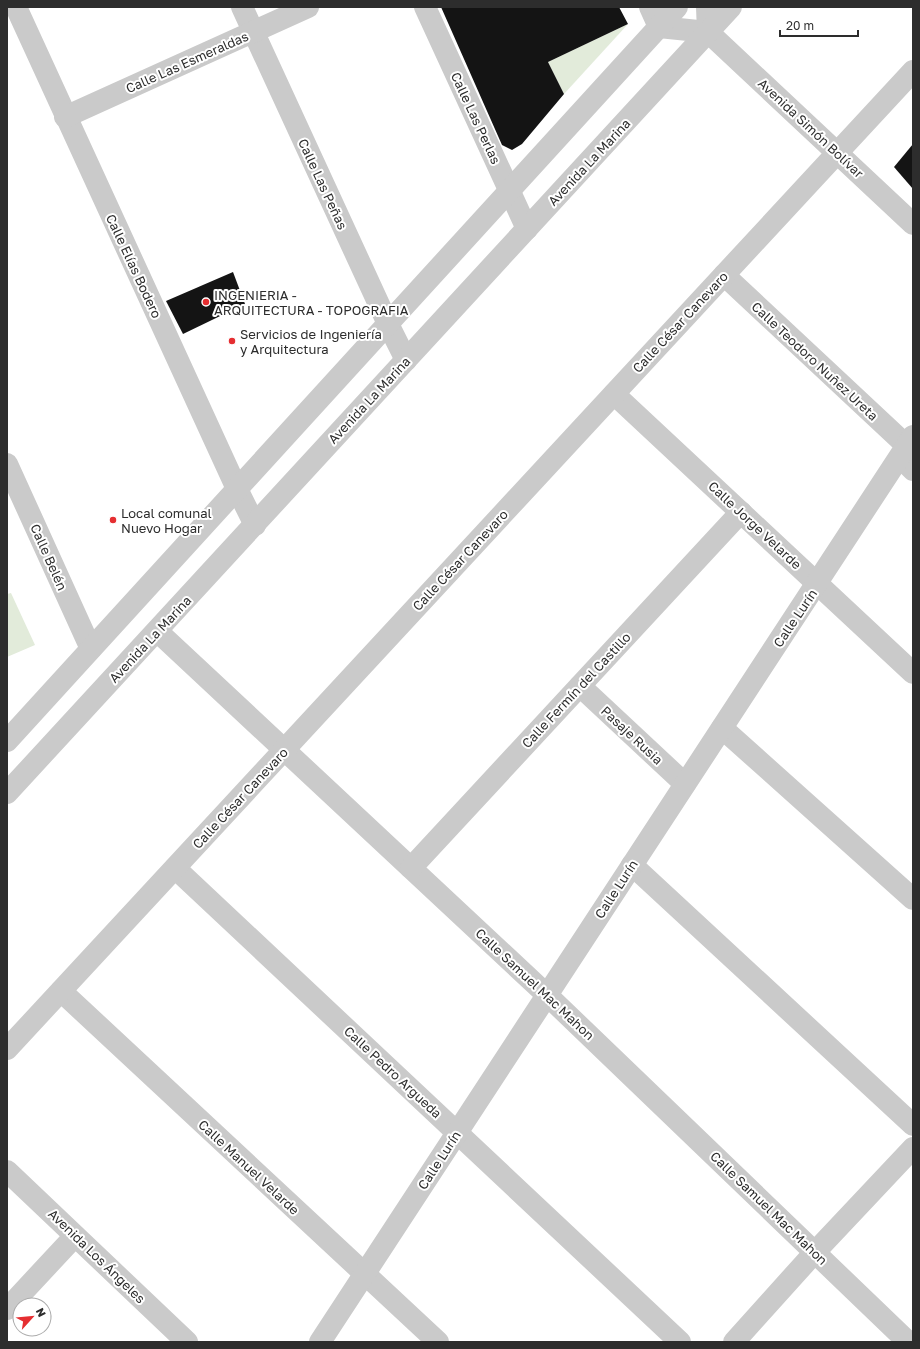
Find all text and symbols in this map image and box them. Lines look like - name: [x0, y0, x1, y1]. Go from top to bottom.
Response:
- scale bar: [780, 12, 858, 38]
- text: 20 m: [786, 18, 814, 33]
- street label: Calle Las Esmeraldas: [123, 28, 251, 96]
- street label: Calle Las Perlas: [448, 69, 504, 167]
- street label: Avenida Simón Bolívar: [755, 75, 867, 181]
- street label: Avenida La Marina: [545, 115, 633, 209]
- street label: Calle Las Peñas: [295, 136, 351, 232]
- street label: Calle Elías Bodero: [103, 211, 165, 321]
- street label: Calle César Canevaro: [629, 268, 731, 376]
- place label: INGENIERIA - ARQUITECTURA - TOPOGRAFIA: [214, 287, 409, 318]
- marker: INGENIERIA - ARQUITECTURA - TOPOGRAFIA: [201, 297, 211, 307]
- street label: Calle Teodoro Nuñez Ureta: [749, 298, 881, 424]
- place label: Servicios de Ingeniería y Arquitectura: [240, 326, 382, 357]
- marker: Servicios de Ingeniería y Arquitectura: [227, 336, 237, 346]
- street label: Avenida La Marina: [325, 353, 413, 447]
- street label: Calle Jorge Velarde: [705, 478, 805, 572]
- place label: Local comunal Nuevo Hogar: [121, 505, 212, 536]
- street label: Calle César Canevaro: [409, 506, 511, 614]
- marker: Local comunal Nuevo Hogar: [108, 515, 118, 525]
- street label: Calle Belén: [27, 521, 71, 593]
- street label: Calle Lurín: [770, 586, 820, 650]
- street label: Avenida La Marina: [106, 592, 194, 686]
- street label: Calle Fermín del Castillo: [518, 629, 634, 751]
- street label: Pasaje Rusia: [598, 702, 666, 768]
- street label: Calle César Canevaro: [189, 744, 291, 852]
- street label: Calle Lurín: [591, 857, 641, 921]
- street label: Calle Samuel Mac Mahon: [472, 925, 598, 1043]
- street label: Calle Pedro Argueda: [341, 1023, 445, 1121]
- street label: Calle Manuel Velarde: [195, 1116, 303, 1218]
- street label: Calle Lurín: [414, 1128, 464, 1192]
- street label: Calle Samuel Mac Mahon: [707, 1148, 831, 1268]
- street label: Avenida Los Ángeles: [45, 1206, 149, 1306]
- north arrow: [12, 1297, 52, 1337]
- text: N: [34, 1306, 49, 1319]

